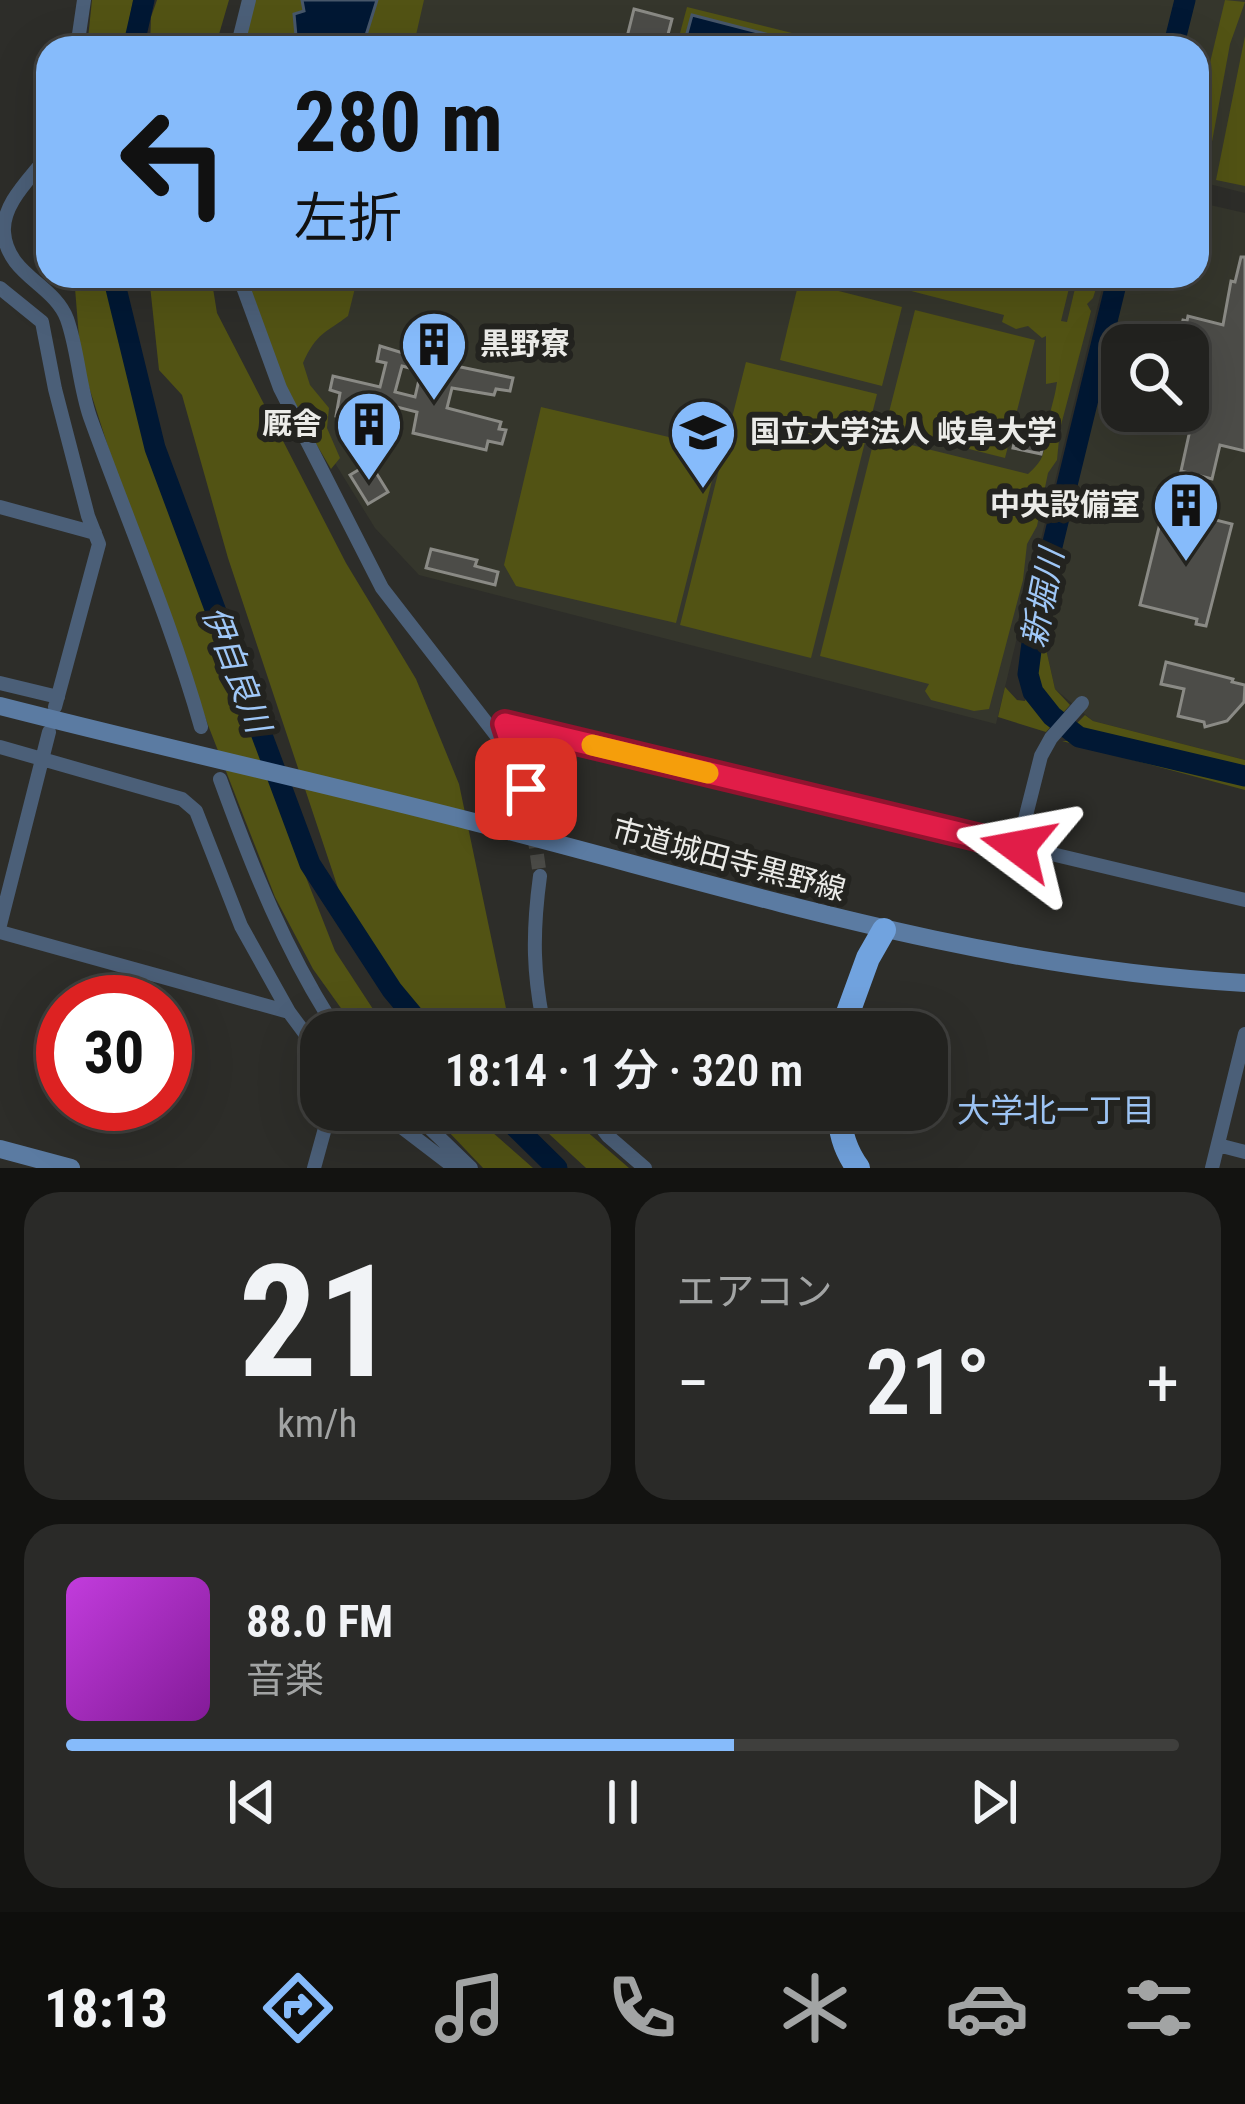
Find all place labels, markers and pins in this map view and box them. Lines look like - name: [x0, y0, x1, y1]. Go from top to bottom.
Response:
- building icon: 黒野寮: [399, 309, 469, 403]
- place label: 黒野寮: [480, 326, 570, 361]
- building icon: 厩舎: [334, 389, 404, 483]
- school or university icon: 国立大学法人 岐阜大学: [668, 397, 738, 491]
- place label: 厩舎: [262, 406, 322, 441]
- place label: 国立大学法人 岐阜大学: [750, 414, 1057, 449]
- building icon: 中央設備室: [1151, 470, 1221, 564]
- place label: 中央設備室: [990, 487, 1140, 522]
- pin: [475, 738, 577, 840]

